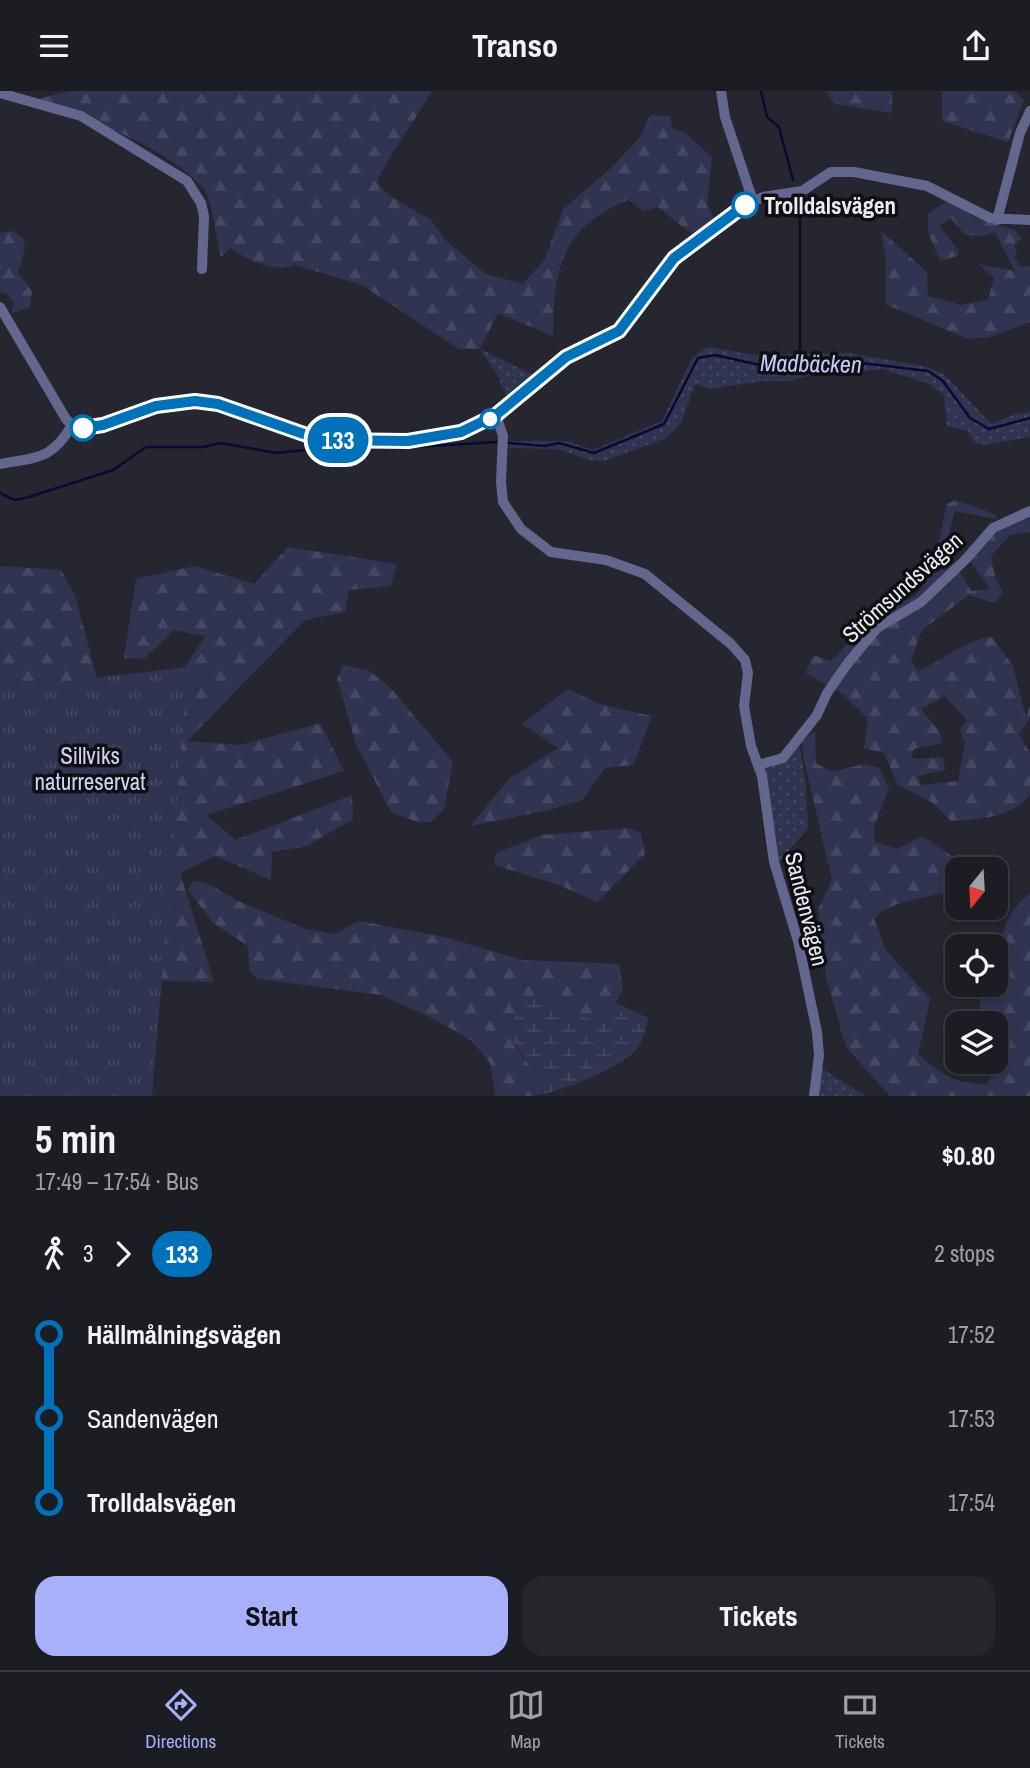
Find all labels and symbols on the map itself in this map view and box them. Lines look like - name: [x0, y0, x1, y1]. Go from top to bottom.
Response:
- place label: Trolldalsvägen: [764, 190, 896, 221]
- marker: Trolldalsvägen: [732, 192, 758, 218]
- water label: Madbäcken: [760, 346, 862, 380]
- unlabelled marker: [480, 409, 500, 429]
- unlabelled marker: [70, 415, 96, 441]
- line badge: 133: [298, 417, 378, 463]
- street label: Strömsundsvägen: [835, 525, 969, 649]
- park label: Sillviks naturreservat: [34, 740, 146, 797]
- street label: Sandenvägen: [778, 849, 836, 969]
- north arrow: [945, 857, 1008, 921]

